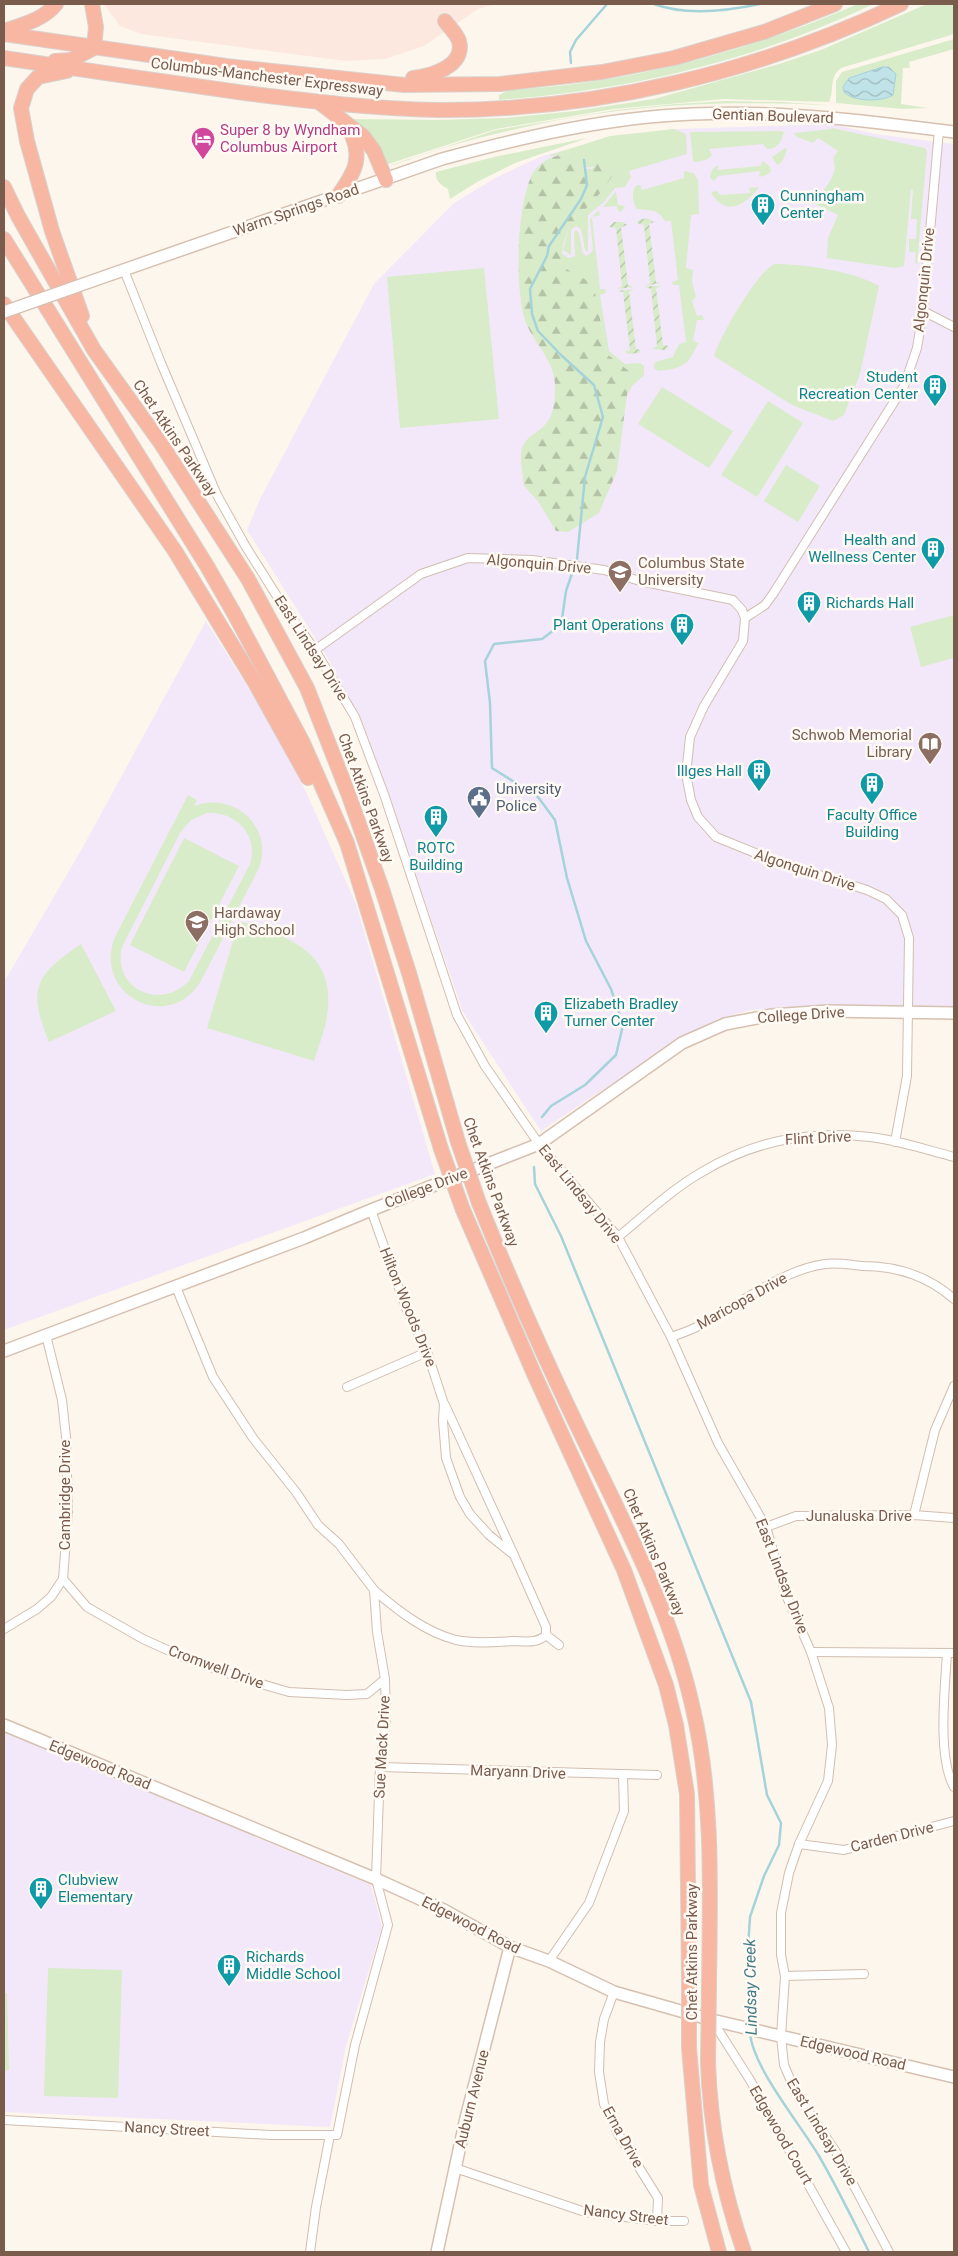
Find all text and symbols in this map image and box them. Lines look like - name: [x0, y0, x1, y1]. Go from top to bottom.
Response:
- street label: Columbus-Manchester Expressway: [150, 54, 384, 100]
- street label: Gentian Boulevard: [712, 105, 834, 127]
- place label: Super 8 by Wyndham Columbus Airport: [220, 121, 360, 156]
- hotel icon: Super 8 by Wyndham Columbus Airport: [190, 126, 216, 160]
- street label: Warm Springs Road: [231, 180, 361, 240]
- place label: Cunningham Center: [780, 187, 865, 222]
- building icon: Cunningham Center: [750, 192, 776, 226]
- street label: Algonquin Drive: [910, 227, 938, 333]
- place label: Student Recreation Center: [799, 368, 918, 403]
- building icon: Student Recreation Center: [922, 373, 948, 407]
- street label: Chet Atkins Parkway: [129, 376, 221, 500]
- place label: Health and Wellness Center: [808, 531, 916, 566]
- building icon: Health and Wellness Center: [920, 536, 946, 570]
- street label: Algonquin Drive: [486, 550, 592, 578]
- place label: Columbus State University: [638, 554, 744, 589]
- school or university icon: Columbus State University: [607, 559, 633, 593]
- building icon: Richards Hall: [796, 590, 822, 624]
- street label: East Lindsay Drive: [270, 592, 352, 704]
- place label: Richards Hall: [826, 594, 914, 612]
- building icon: Plant Operations: [669, 612, 695, 646]
- place label: Plant Operations: [553, 616, 664, 634]
- place label: Schwob Memorial Library: [792, 726, 912, 761]
- street label: Chet Atkins Parkway: [334, 731, 398, 865]
- library icon: Schwob Memorial Library: [917, 731, 943, 765]
- building icon: Illges Hall: [746, 758, 772, 792]
- place label: Illges Hall: [677, 762, 742, 780]
- building icon: Faculty Office Building: [859, 771, 885, 805]
- place label: University Police: [496, 780, 561, 815]
- public building icon: University Police: [466, 785, 492, 819]
- building icon: ROTC Building: [423, 804, 449, 838]
- place label: Faculty Office Building: [827, 806, 917, 841]
- place label: ROTC Building: [409, 839, 463, 874]
- street label: Algonquin Drive: [752, 845, 858, 895]
- place label: Hardaway High School: [214, 904, 295, 939]
- school or university icon: Hardaway High School: [184, 909, 210, 943]
- place label: Elizabeth Bradley Turner Center: [564, 995, 678, 1030]
- building icon: Elizabeth Bradley Turner Center: [533, 1000, 559, 1034]
- street label: College Drive: [757, 1003, 845, 1027]
- street label: Chet Atkins Parkway: [459, 1115, 523, 1249]
- street label: Flint Drive: [784, 1127, 852, 1149]
- street label: East Lindsay Drive: [535, 1141, 625, 1247]
- street label: College Drive: [382, 1164, 470, 1212]
- street label: Hilton Woods Drive: [376, 1245, 440, 1369]
- street label: Maricopa Drive: [694, 1269, 790, 1333]
- street label: Cambridge Drive: [56, 1440, 74, 1550]
- street label: Chet Atkins Parkway: [619, 1486, 689, 1618]
- street label: Junaluska Drive: [806, 1507, 912, 1525]
- street label: East Lindsay Drive: [752, 1516, 812, 1636]
- street label: Cromwell Drive: [166, 1641, 266, 1693]
- street label: Sue Mack Drive: [370, 1695, 394, 1799]
- street label: Edgewood Road: [46, 1736, 154, 1794]
- street label: Maryann Drive: [470, 1761, 566, 1783]
- street label: Carden Drive: [849, 1818, 935, 1856]
- place label: Clubview Elementary: [58, 1871, 133, 1906]
- building icon: Clubview Elementary: [28, 1876, 54, 1910]
- street label: Chet Atkins Parkway: [683, 1884, 701, 2020]
- street label: Edgewood Road: [419, 1892, 523, 1958]
- water label: Lindsay Creek: [740, 1937, 761, 2035]
- place label: Richards Middle School: [246, 1948, 341, 1983]
- building icon: Richards Middle School: [216, 1953, 242, 1987]
- street label: Edgewood Road: [798, 2032, 908, 2074]
- street label: Auburn Avenue: [451, 2048, 493, 2150]
- street label: East Lindsay Drive: [783, 2075, 861, 2189]
- street label: Edgewood Court: [746, 2083, 817, 2188]
- street label: Erna Drive: [599, 2103, 647, 2171]
- street label: Nancy Street: [124, 2118, 210, 2140]
- street label: Nancy Street: [583, 2201, 670, 2229]

